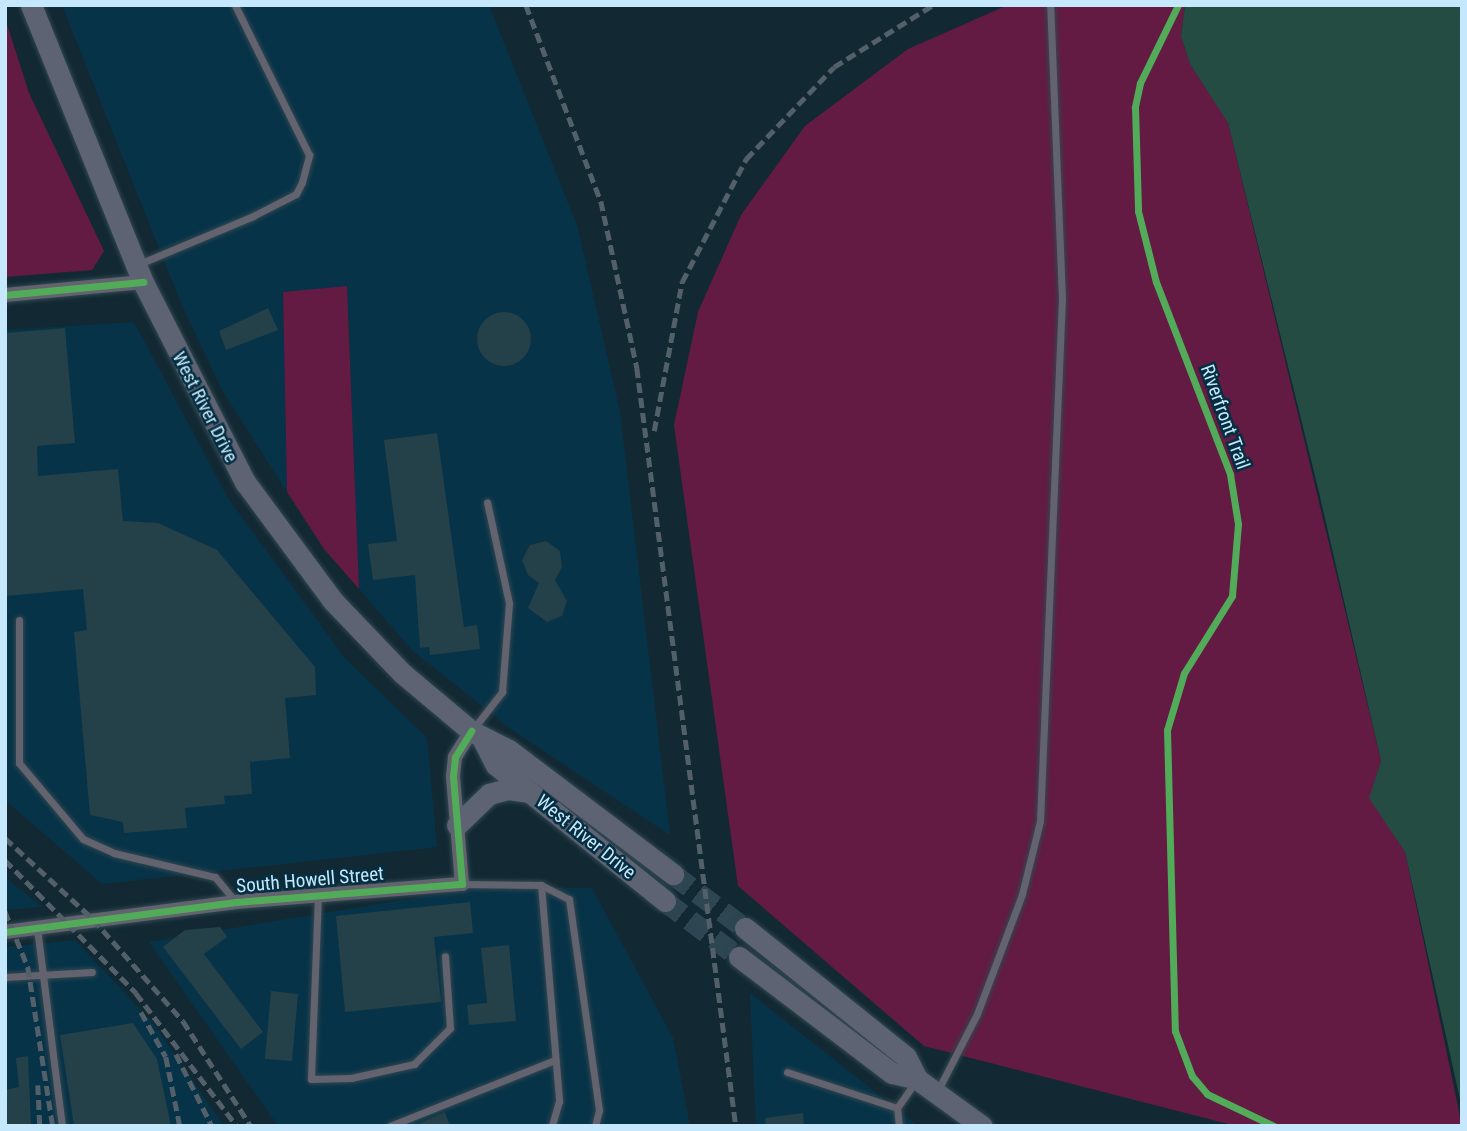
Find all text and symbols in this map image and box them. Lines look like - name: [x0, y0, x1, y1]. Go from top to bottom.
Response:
- street label: West River Drive: [167, 348, 243, 466]
- street label: Riverfront Trail: [1195, 361, 1255, 473]
- street label: West River Drive: [532, 790, 640, 884]
- street label: South Howell Street: [235, 862, 385, 898]

